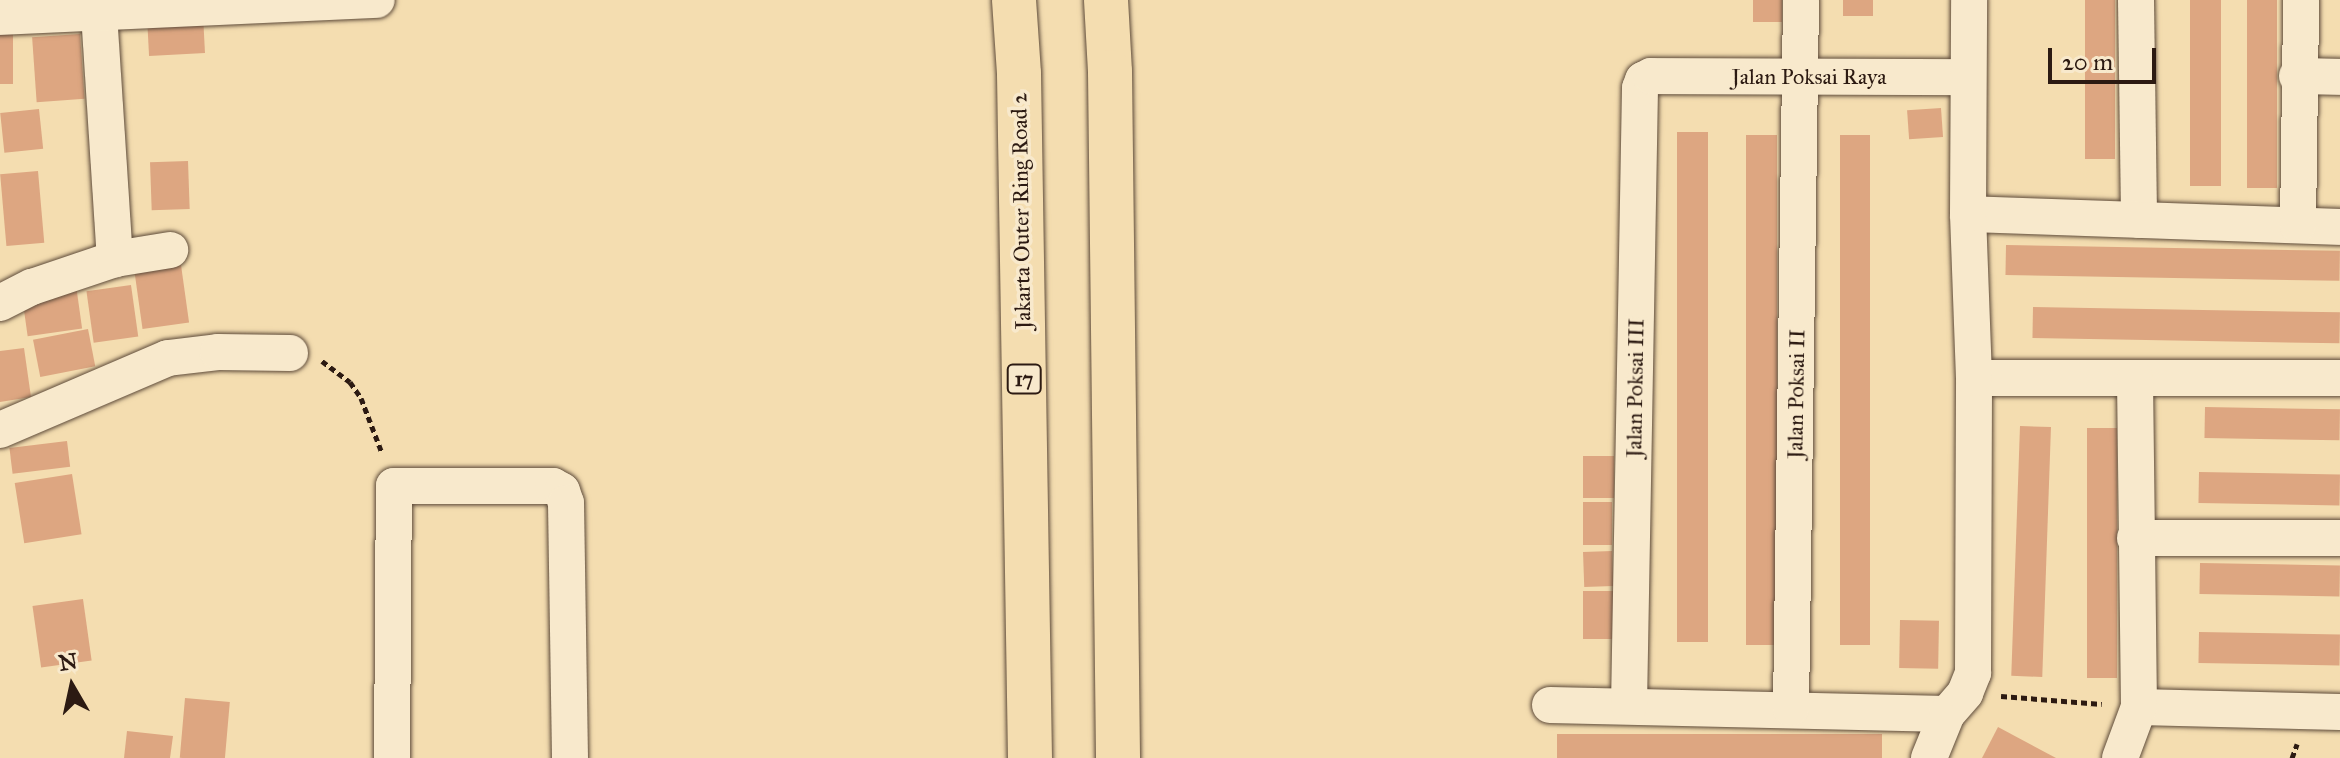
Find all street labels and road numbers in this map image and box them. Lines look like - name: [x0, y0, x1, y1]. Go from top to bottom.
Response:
- street label: Jalan Poksai Raya: [1731, 64, 1887, 90]
- street label: Jakarta Outer Ring Road 2: [1006, 93, 1036, 329]
- street label: Jalan Poksai III: [1621, 318, 1649, 458]
- street label: Jalan Poksai II: [1782, 329, 1810, 459]
- road number: 17: [1006, 363, 1042, 395]

